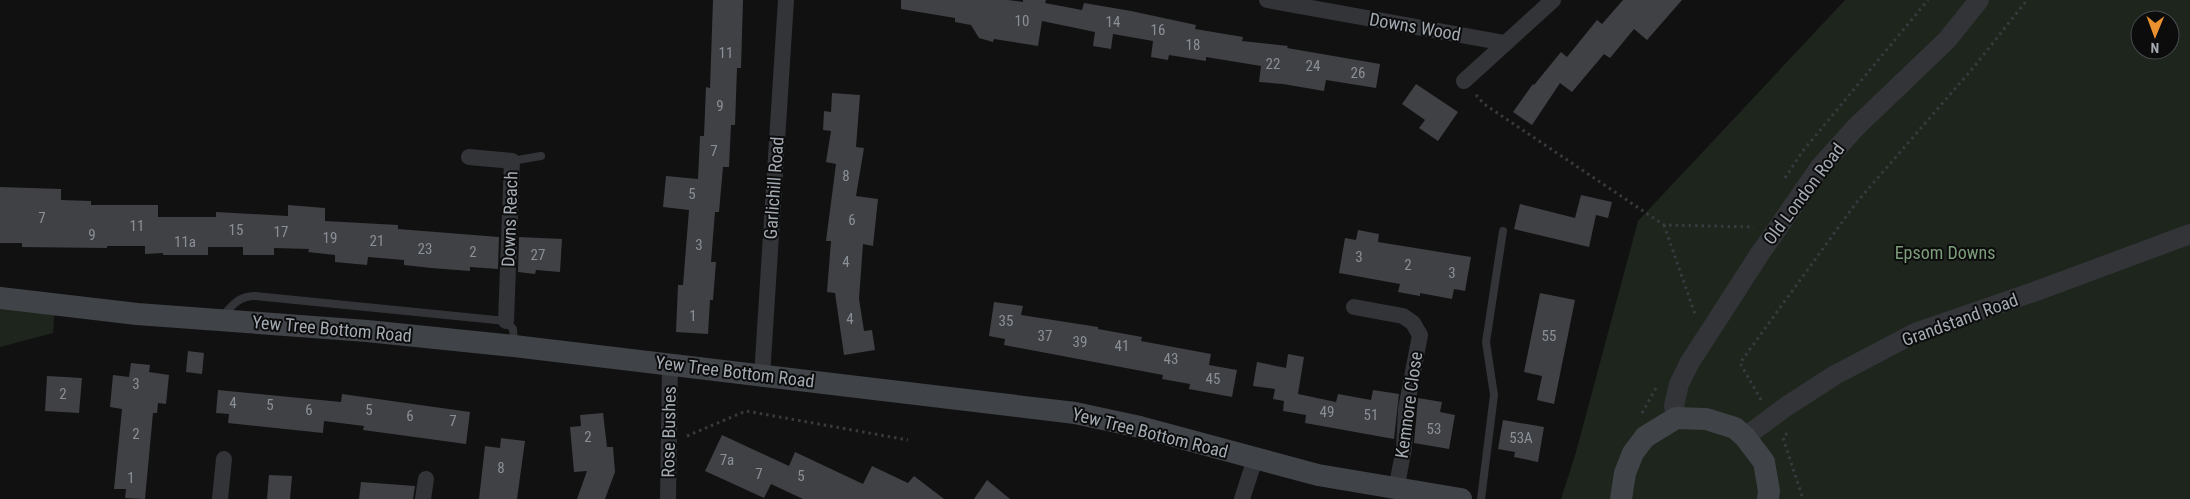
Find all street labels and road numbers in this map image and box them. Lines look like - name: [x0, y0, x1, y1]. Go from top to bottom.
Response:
- street label: Downs Wood: [1368, 8, 1462, 45]
- street label: Garlichill Road: [759, 136, 788, 240]
- street label: Old London Road: [1759, 139, 1848, 248]
- street label: Downs Reach: [497, 171, 522, 267]
- street label: Grandstand Road: [1899, 289, 2021, 350]
- street label: Yew Tree Bottom Road: [251, 311, 413, 346]
- street label: Kemnore Close: [1391, 350, 1426, 459]
- street label: Yew Tree Bottom Road: [654, 351, 816, 392]
- street label: Rose Bushes: [657, 386, 680, 478]
- street label: Yew Tree Bottom Road: [1070, 403, 1230, 462]

